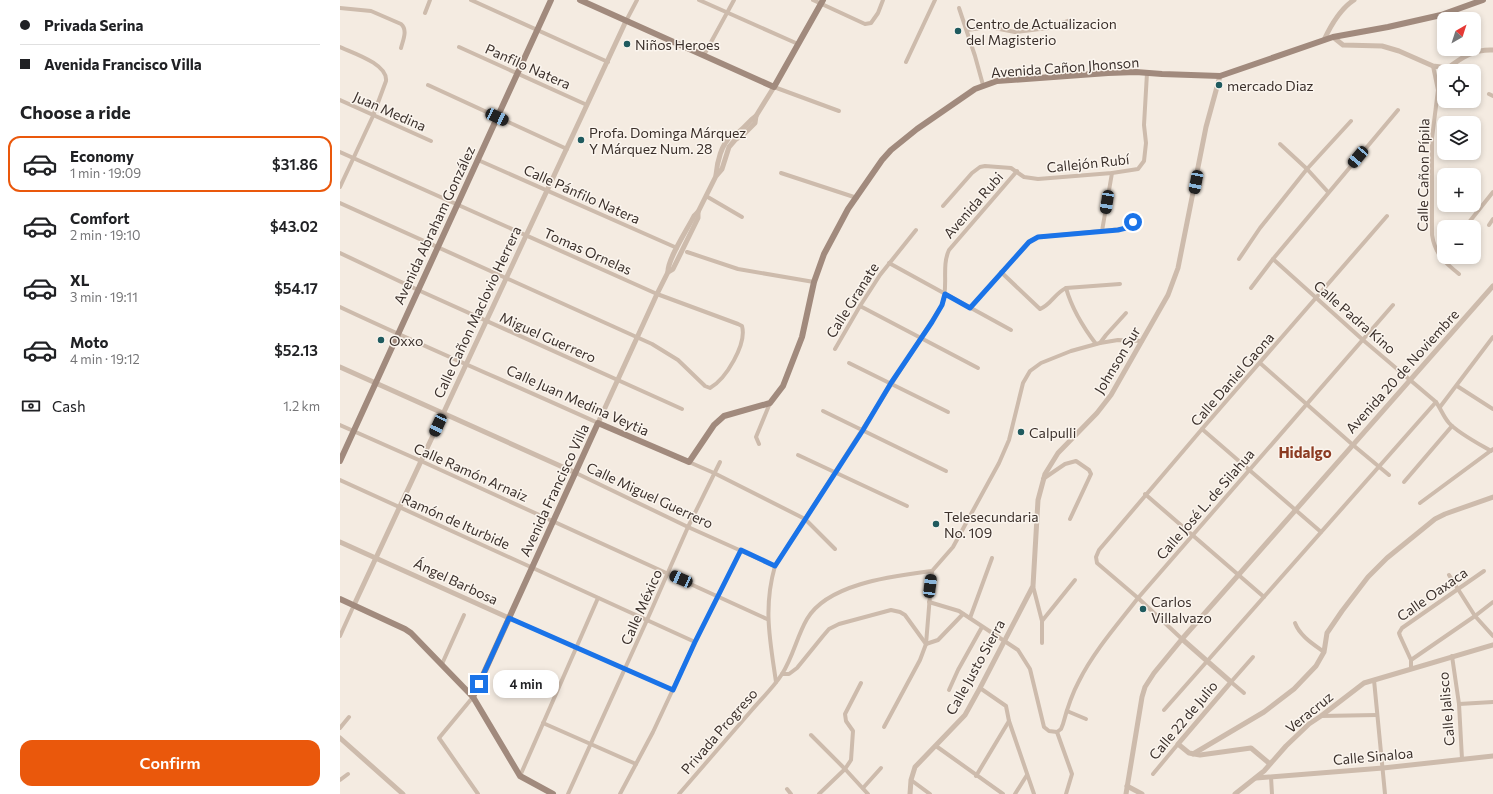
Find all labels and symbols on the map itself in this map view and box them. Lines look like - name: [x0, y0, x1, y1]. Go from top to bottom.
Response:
- north arrow: [1437, 12, 1481, 56]
- place label: Centro de Actualizacion del Magisterio: [966, 15, 1117, 48]
- marker: Centro de Actualizacion del Magisterio: [953, 26, 963, 36]
- place label: Niños Heroes: [635, 36, 720, 53]
- marker: Niños Heroes: [622, 39, 632, 49]
- street label: Panfilo Natera: [483, 40, 573, 92]
- street label: Avenida Cañon Jhonson: [990, 53, 1140, 81]
- place label: mercado Diaz: [1227, 77, 1314, 94]
- marker: mercado Diaz: [1214, 80, 1224, 90]
- street label: Juan Medina: [351, 87, 429, 135]
- car: [484, 106, 510, 128]
- street label: Calle Cañon Pípila: [1414, 118, 1432, 232]
- place label: Profa. Dominga Márquez Y Márquez Num. 28: [589, 124, 746, 157]
- marker: Profa. Dominga Márquez Y Márquez Num. 28: [576, 135, 586, 145]
- street label: Avenida Abraham González: [390, 143, 478, 307]
- car: [1346, 144, 1370, 170]
- street label: Callejón Rubí: [1046, 150, 1131, 176]
- street label: Calle Pánfilo Natera: [521, 161, 643, 227]
- street label: Avenida Rubi: [940, 168, 1006, 242]
- car: [1188, 169, 1204, 195]
- car: [1099, 189, 1115, 215]
- route start: [1124, 213, 1142, 231]
- street label: Calle Cañon Maclovio Herrera: [430, 223, 524, 401]
- street label: Tomas Ornelas: [541, 224, 635, 278]
- street label: Calle Granate: [822, 259, 882, 341]
- street label: Calle Padra Kino: [1311, 277, 1399, 357]
- street label: Avenida 20 de Noviembre: [1342, 306, 1462, 436]
- street label: Miguel Guerrero: [497, 308, 599, 366]
- street label: Johnson Sur: [1090, 323, 1144, 397]
- street label: Calle Daniel Gaona: [1187, 329, 1277, 429]
- place label: Oxxo: [389, 332, 423, 349]
- marker: Oxxo: [376, 335, 386, 345]
- street label: Calle Juan Medina Veytia: [504, 361, 652, 439]
- car: [427, 412, 449, 438]
- street label: Avenida Francisco Villa: [516, 421, 592, 559]
- place label: Calpulli: [1029, 424, 1076, 441]
- marker: Calpulli: [1016, 427, 1026, 437]
- street label: Calle Ramón Arnaiz: [411, 439, 531, 505]
- district label: Hidalgo: [1278, 443, 1332, 461]
- street label: Calle José L. de Silahua: [1152, 445, 1258, 563]
- street label: Calle Miguel Guerrero: [584, 458, 716, 532]
- street label: Ramón de Iturbide: [399, 490, 513, 552]
- place label: Telesecundaria No. 109: [944, 508, 1039, 541]
- marker: Telesecundaria No. 109: [931, 519, 941, 529]
- street label: Ángel Barbosa: [411, 554, 501, 608]
- street label: Calle Oaxaca: [1394, 564, 1470, 624]
- street label: Calle México: [617, 566, 665, 648]
- car: [668, 569, 694, 589]
- car: [923, 573, 937, 599]
- place label: Carlos Villalvazo: [1151, 593, 1212, 626]
- marker: Carlos Villalvazo: [1138, 604, 1148, 614]
- street label: Calle Justo Sierra: [942, 616, 1008, 718]
- callout: 4 min: [493, 670, 559, 698]
- street label: Calle Jalisco: [1434, 671, 1458, 747]
- route end: [470, 675, 488, 693]
- street label: Calle 22 de Julio: [1145, 677, 1221, 763]
- street label: Privada Progreso: [677, 685, 761, 777]
- street label: Veracruz: [1282, 688, 1336, 736]
- street label: Calle Sinaloa: [1332, 744, 1414, 768]

